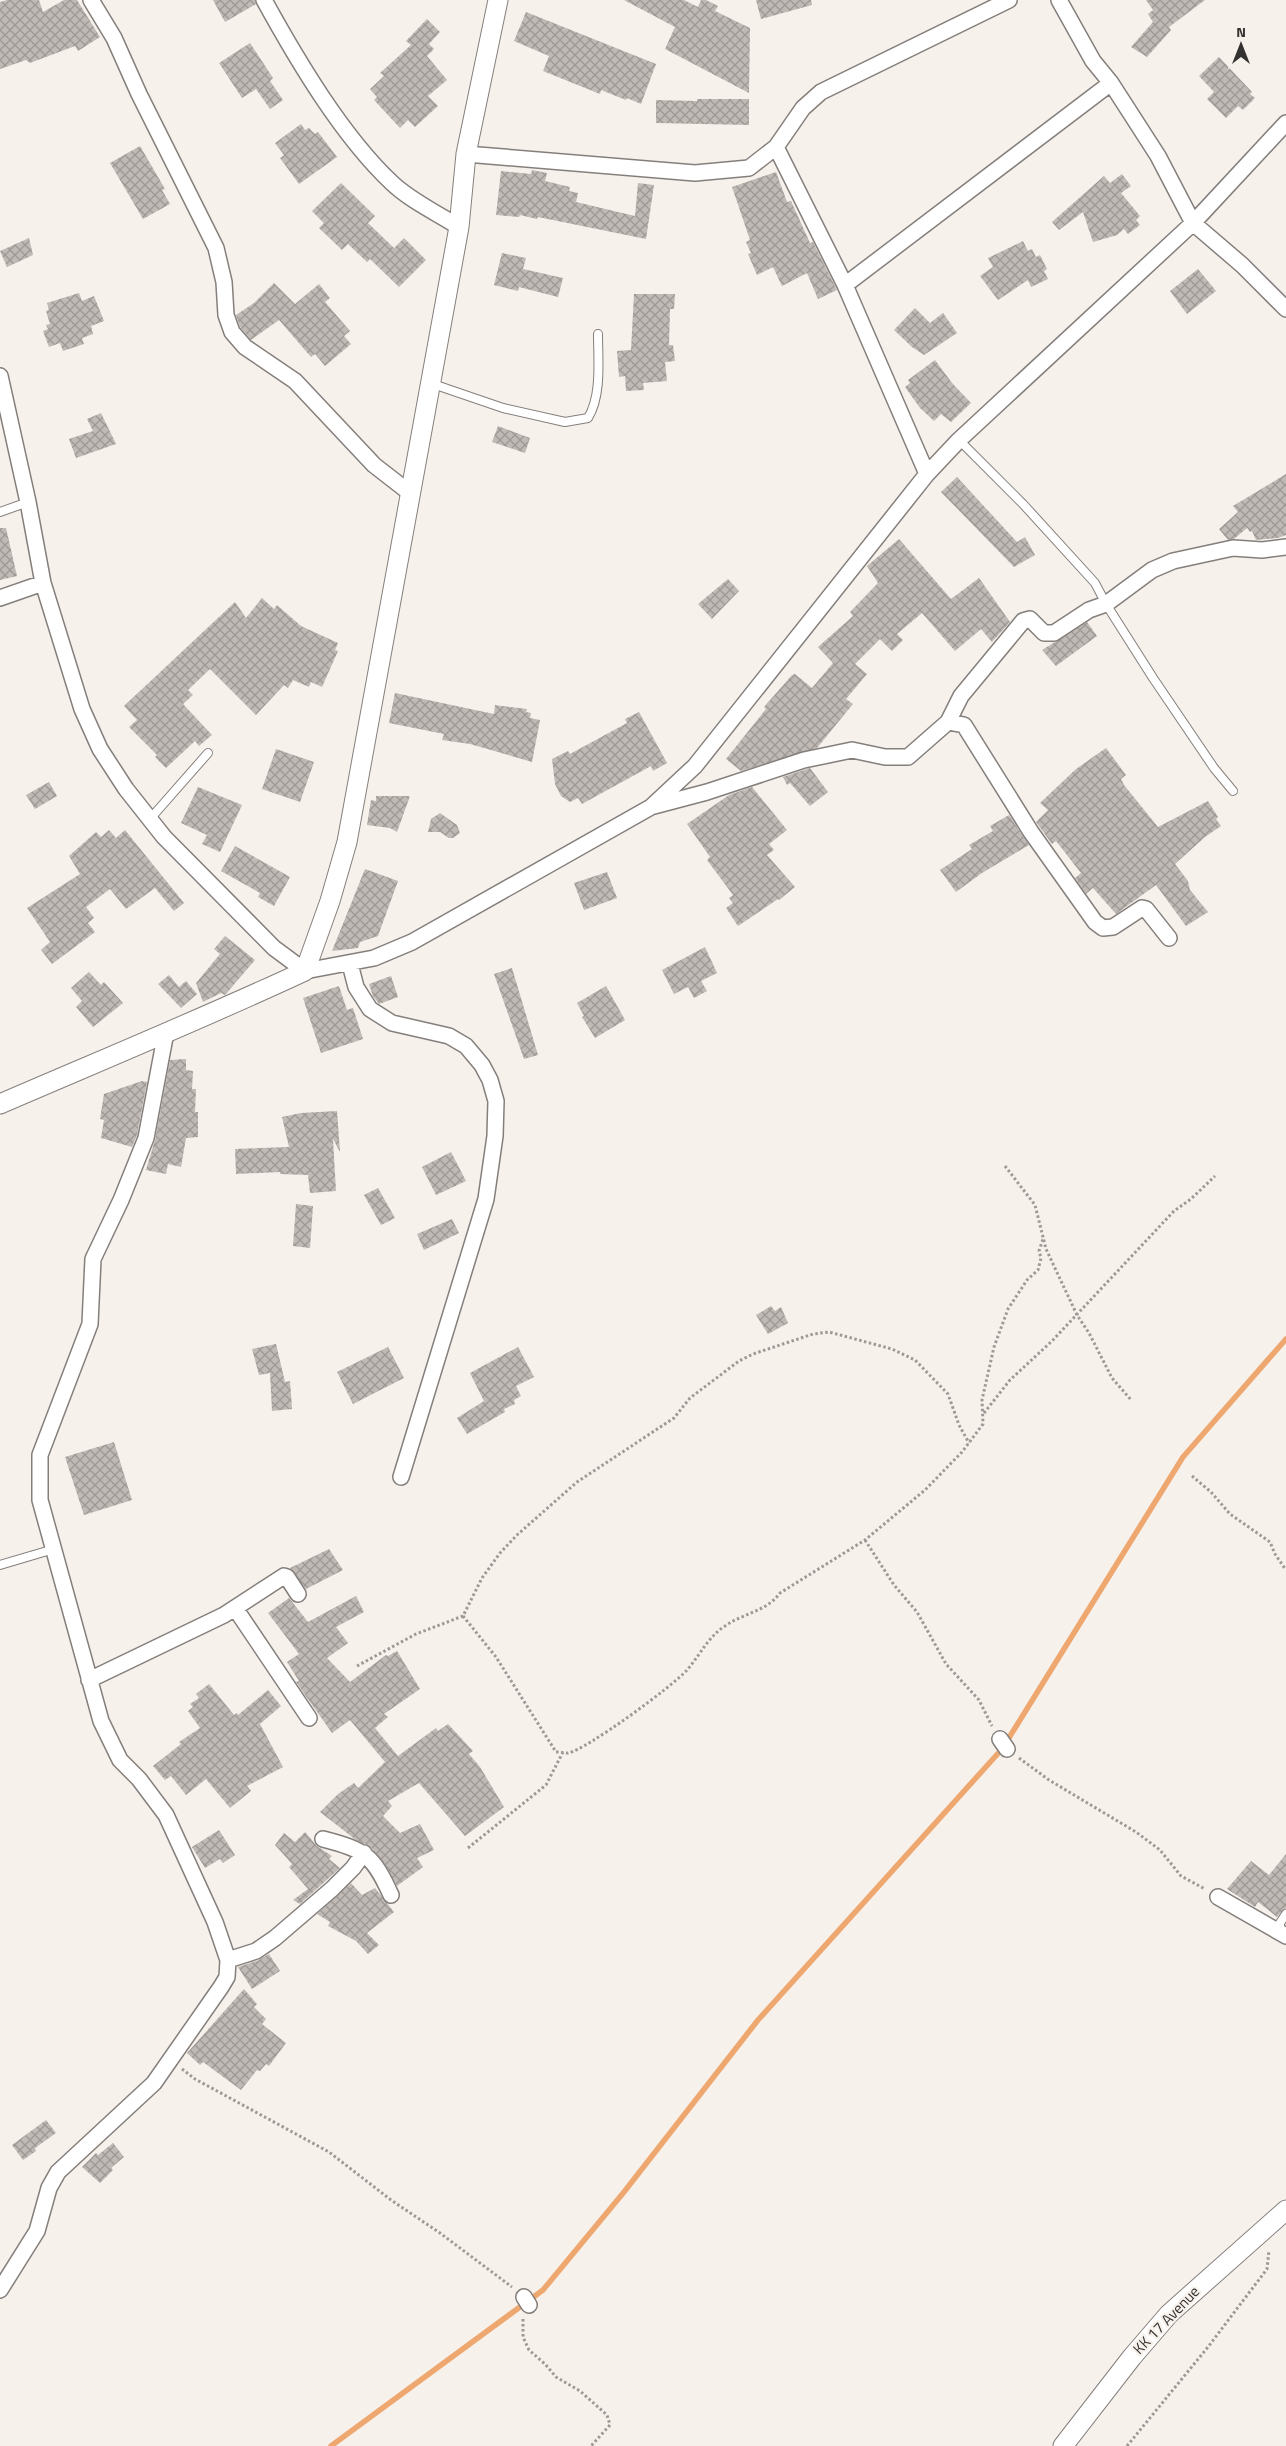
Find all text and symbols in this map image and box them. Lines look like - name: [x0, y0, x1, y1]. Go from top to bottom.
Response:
- north arrow: [1216, 20, 1266, 70]
- text: N: [1236, 21, 1246, 42]
- street label: KK 17 Avenue: [1127, 2281, 1205, 2359]

